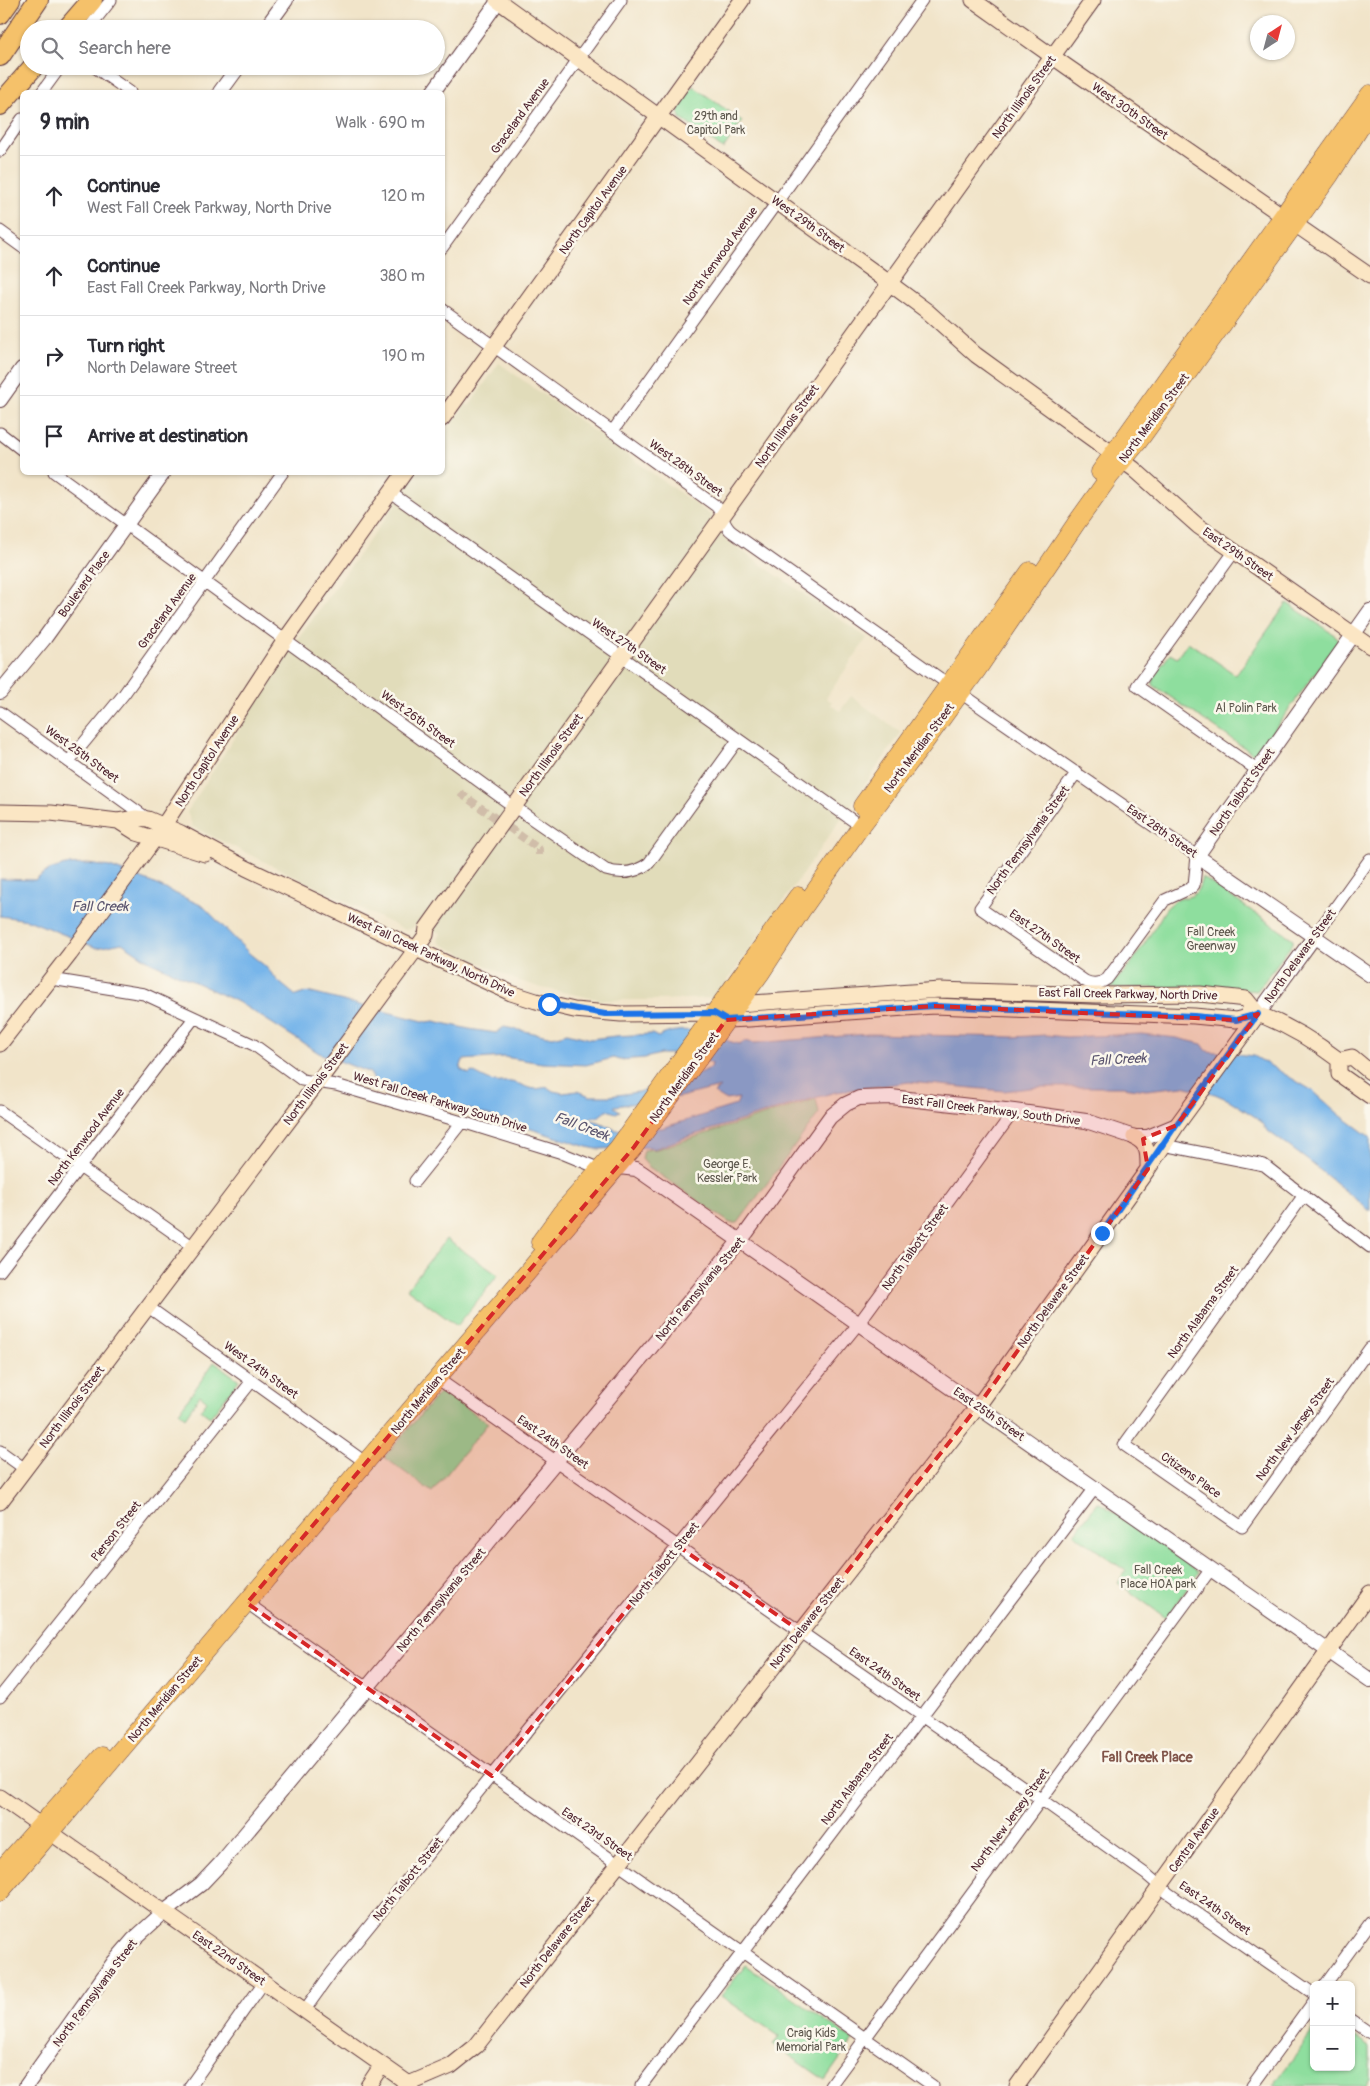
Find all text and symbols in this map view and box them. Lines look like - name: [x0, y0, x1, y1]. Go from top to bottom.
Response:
- north arrow: [1250, 15, 1295, 60]
- search box: [20, 20, 445, 75]
- icon: search: [38, 34, 66, 62]
- text: Search here: [78, 36, 171, 60]
- street label: North Illinois Street: [989, 53, 1060, 142]
- street label: Graceland Avenue: [488, 75, 553, 157]
- street label: West 30th Street: [1089, 80, 1171, 143]
- text: 9 min: [40, 109, 89, 136]
- park label: 29th and Capitol Park: [687, 109, 745, 138]
- text: Walk · 690 m: [335, 113, 425, 133]
- street label: North Capitol Avenue: [556, 163, 631, 258]
- text: Continue: [87, 174, 160, 198]
- icon: ahead: [40, 182, 68, 210]
- text: 120 m: [381, 186, 425, 206]
- street label: West 29th Street: [768, 193, 848, 256]
- text: West Fall Creek Parkway, North Drive: [87, 198, 331, 218]
- street label: North Kenwood Avenue: [680, 204, 761, 308]
- text: Continue: [87, 254, 160, 278]
- icon: ahead: [40, 262, 68, 290]
- text: 380 m: [379, 266, 425, 286]
- text: East Fall Creek Parkway, North Drive: [87, 278, 326, 298]
- text: Turn right: [87, 334, 165, 358]
- icon: right: [40, 342, 68, 370]
- text: 190 m: [382, 346, 425, 366]
- text: North Delaware Street: [87, 358, 237, 378]
- street label: North Meridian Street: [1116, 371, 1193, 466]
- street label: North Illinois Street: [752, 382, 823, 471]
- icon: arrive: [40, 422, 68, 450]
- text: Arrive at destination: [87, 424, 248, 448]
- street label: West 28th Street: [646, 437, 726, 500]
- street label: East 29th Street: [1199, 524, 1276, 584]
- street label: Boulevard Place: [55, 548, 114, 621]
- street label: Graceland Avenue: [135, 570, 200, 652]
- street label: West 27th Street: [589, 615, 669, 678]
- street label: West 26th Street: [378, 687, 458, 752]
- street label: North Meridian Street: [881, 701, 958, 796]
- park label: Al Polin Park: [1215, 701, 1277, 716]
- street label: North Illinois Street: [516, 711, 587, 800]
- street label: North Capitol Avenue: [172, 713, 243, 810]
- street label: West 25th Street: [42, 723, 122, 786]
- street label: North Talbott Street: [1207, 745, 1278, 839]
- street label: North Pennsylvania Street: [984, 783, 1073, 898]
- street label: East 28th Street: [1123, 801, 1200, 861]
- water label: Fall Creek: [72, 898, 130, 915]
- street label: East 27th Street: [1006, 906, 1083, 967]
- street label: North Delaware Street: [1261, 906, 1340, 1006]
- street label: West Fall Creek Parkway, North Drive: [345, 910, 517, 1001]
- park label: Fall Creek Greenway: [1186, 925, 1236, 954]
- street label: East Fall Creek Parkway, North Drive: [1038, 985, 1218, 1004]
- route start: [538, 993, 561, 1016]
- street label: North Meridian Street: [647, 1029, 722, 1125]
- street label: North Illinois Street: [281, 1040, 352, 1128]
- water label: Fall Creek: [1089, 1049, 1148, 1069]
- street label: West Fall Creek Parkway South Drive: [351, 1069, 529, 1136]
- street label: North Kenwood Avenue: [45, 1086, 128, 1189]
- street label: East Fall Creek Parkway, South Drive: [901, 1092, 1081, 1129]
- water label: Fall Creek: [552, 1108, 612, 1145]
- park label: George E. Kessler Park: [697, 1157, 757, 1186]
- street label: North Talbott Street: [879, 1201, 952, 1294]
- route end: [1091, 1222, 1114, 1245]
- street label: North Pennsylvania Street: [652, 1234, 748, 1344]
- street label: North Delaware Street: [1014, 1251, 1093, 1351]
- street label: North Alabama Street: [1165, 1263, 1242, 1362]
- street label: West 24th Street: [221, 1338, 301, 1403]
- street label: North Meridian Street: [388, 1345, 469, 1438]
- street label: North Illinois Street: [37, 1363, 108, 1451]
- street label: North New Jersey Street: [1253, 1375, 1338, 1484]
- street label: East 25th Street: [950, 1384, 1027, 1445]
- street label: East 24th Street: [514, 1412, 592, 1473]
- street label: Citizens Place: [1158, 1449, 1224, 1502]
- street label: Pierson Street: [88, 1498, 145, 1565]
- street label: North Talbott Street: [626, 1519, 703, 1609]
- street label: North Pennsylvania Street: [393, 1545, 489, 1655]
- park label: Fall Creek Place HOA park: [1120, 1563, 1196, 1592]
- street label: North Delaware Street: [767, 1574, 848, 1672]
- street label: East 24th Street: [846, 1644, 924, 1705]
- street label: North Meridian Street: [125, 1653, 206, 1746]
- street label: North Alabama Street: [818, 1730, 897, 1828]
- district label: Fall Creek Place: [1101, 1749, 1194, 1766]
- street label: North New Jersey Street: [968, 1766, 1053, 1875]
- street label: East 23rd Street: [559, 1805, 635, 1864]
- street label: Central Avenue: [1166, 1805, 1223, 1876]
- street label: North Talbott Street: [370, 1834, 447, 1924]
- street label: East 24th Street: [1176, 1878, 1254, 1939]
- street label: North Delaware Street: [517, 1893, 598, 1991]
- street label: East 22nd Street: [189, 1928, 268, 1989]
- street label: North Pennsylvania Street: [50, 1936, 141, 2050]
- map controls: [1310, 1981, 1355, 2071]
- button: +: [1310, 1981, 1355, 2026]
- park label: Craig Kids Memorial Park: [776, 2026, 846, 2055]
- button: −: [1310, 2026, 1355, 2071]

